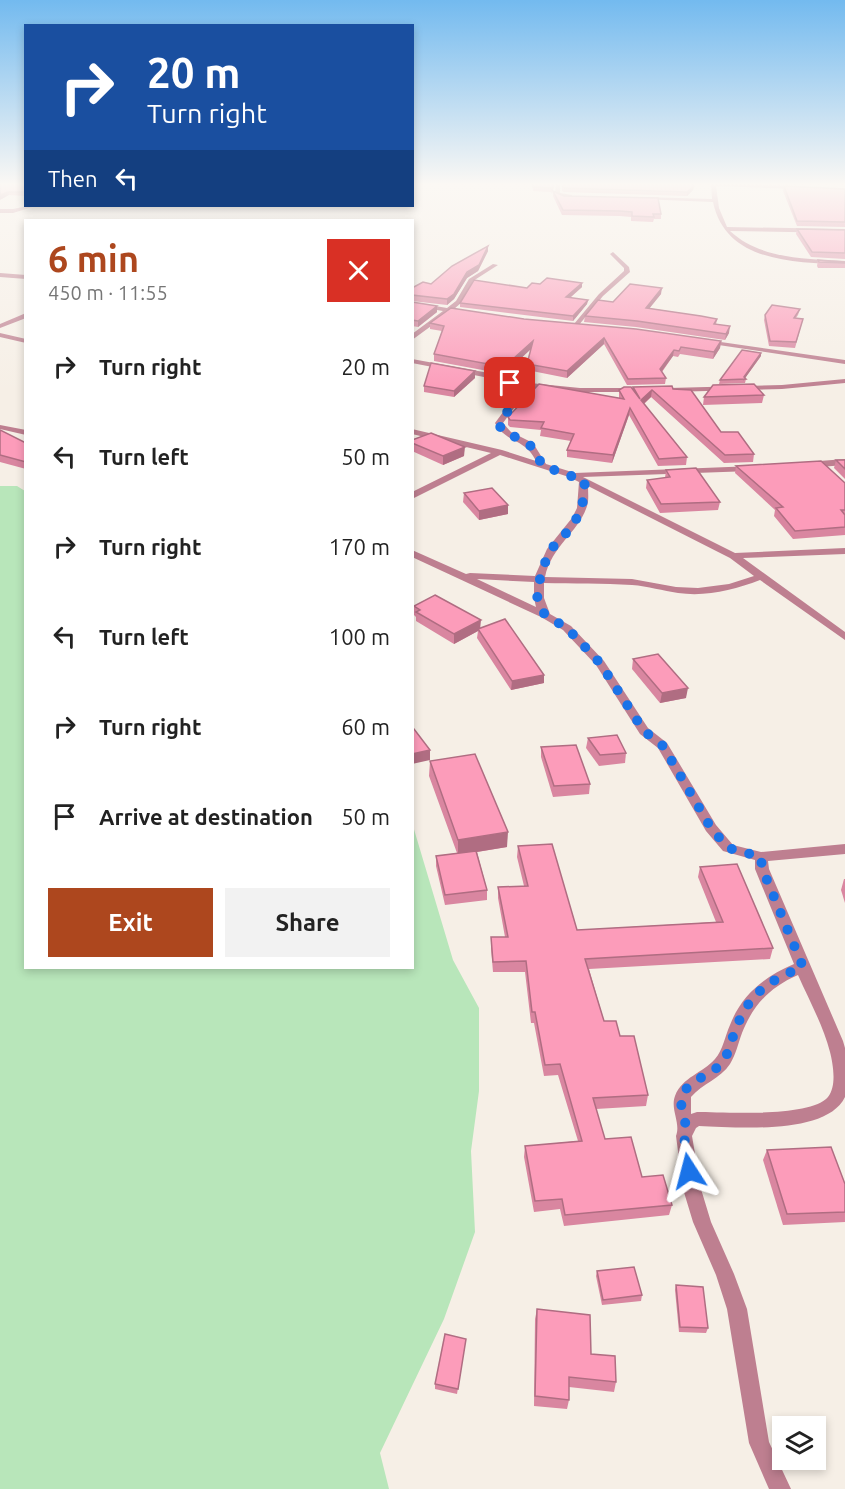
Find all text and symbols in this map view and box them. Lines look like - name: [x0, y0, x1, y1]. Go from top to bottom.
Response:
- icon: right: [48, 48, 126, 126]
- text: 20 m: [147, 49, 241, 96]
- text: Turn right: [147, 98, 267, 128]
- icon: left: [110, 162, 143, 195]
- text: Then: [48, 166, 98, 191]
- text: 6 min: [48, 238, 139, 279]
- button: close: [327, 239, 390, 302]
- text: 450 m · 11:55: [48, 281, 168, 304]
- icon: right: [48, 350, 81, 383]
- text: Turn right: [99, 354, 201, 379]
- text: 20 m: [341, 354, 390, 379]
- pin: [484, 357, 535, 408]
- icon: arrive: [493, 366, 526, 399]
- icon: left: [48, 440, 81, 473]
- text: Turn left: [99, 444, 189, 469]
- text: 50 m: [341, 444, 390, 469]
- icon: right: [48, 530, 81, 563]
- text: Turn right: [99, 534, 201, 559]
- text: 170 m: [329, 534, 390, 559]
- icon: left: [48, 620, 81, 653]
- text: Turn left: [99, 624, 189, 649]
- text: 100 m: [329, 624, 390, 649]
- icon: right: [48, 710, 81, 743]
- text: Turn right: [99, 714, 201, 739]
- text: 60 m: [341, 714, 390, 739]
- icon: arrive: [48, 800, 81, 833]
- text: Arrive at destination: [99, 804, 313, 829]
- text: 50 m: [341, 804, 390, 829]
- button: Exit: [48, 888, 213, 957]
- button: Share: [225, 888, 390, 957]
- position arrow: [657, 1139, 721, 1203]
- map controls: [772, 1416, 826, 1470]
- button: layers: [772, 1416, 826, 1470]

